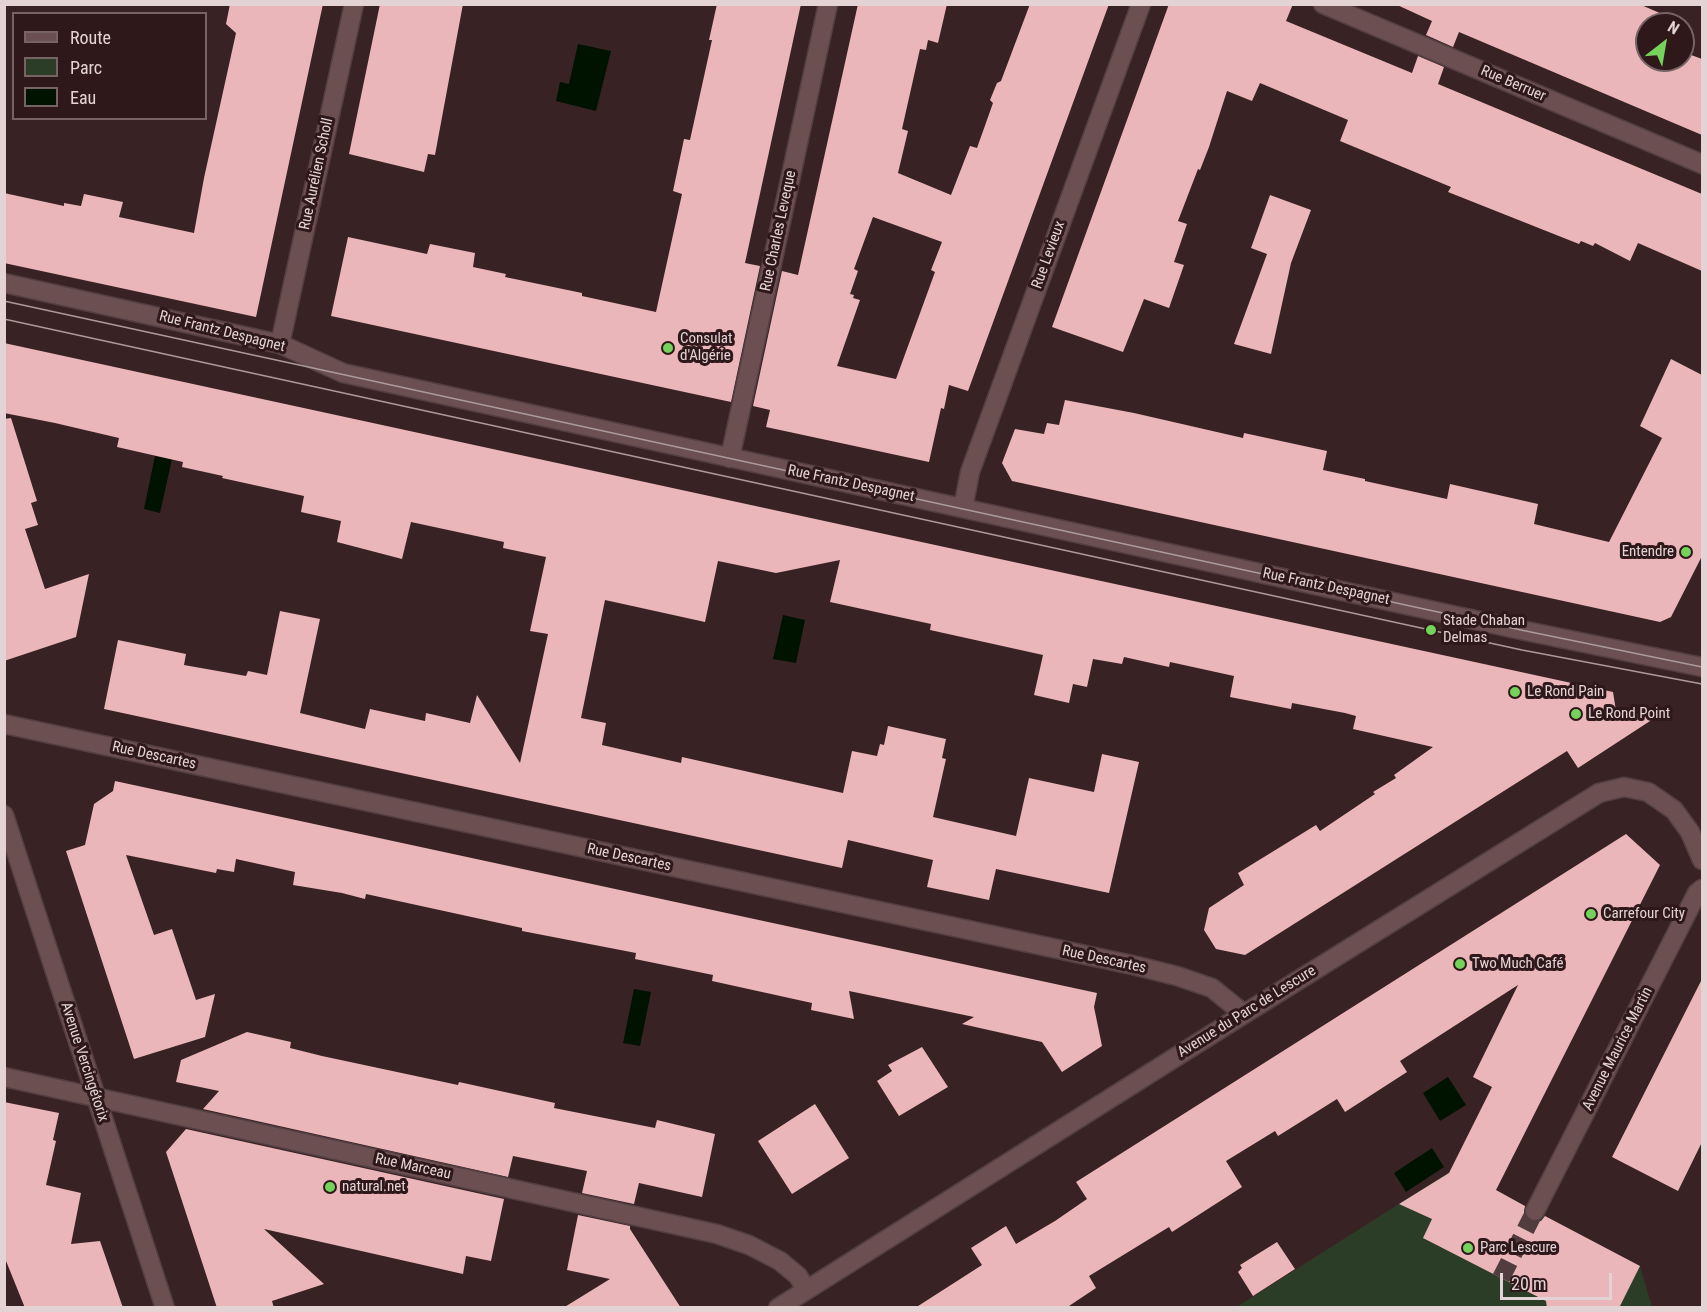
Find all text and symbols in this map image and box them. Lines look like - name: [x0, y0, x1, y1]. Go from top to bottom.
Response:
- legend: [12, 12, 207, 120]
- north arrow: [1635, 12, 1695, 72]
- text: N: [1664, 17, 1683, 39]
- text: Route: [70, 27, 111, 48]
- text: Parc: [70, 57, 102, 78]
- street label: Rue Berruer: [1478, 62, 1548, 106]
- text: Eau: [70, 87, 96, 108]
- street label: Rue Aurélien Scholl: [296, 116, 338, 232]
- street label: Rue Charles Leveque: [757, 169, 801, 293]
- street label: Rue Levieux: [1028, 219, 1070, 291]
- street label: Rue Frantz Despagnet: [157, 308, 287, 356]
- place label: Consulat d'Algérie: [680, 330, 732, 365]
- marker: Consulat d'Algérie: [661, 341, 675, 355]
- street label: Rue Frantz Despagnet: [786, 462, 916, 506]
- place label: Entendre: [1622, 543, 1674, 561]
- marker: Entendre: [1679, 545, 1693, 559]
- street label: Rue Frantz Despagnet: [1261, 565, 1391, 609]
- place label: Stade Chaban Delmas: [1443, 612, 1525, 647]
- marker: Stade Chaban Delmas: [1424, 623, 1438, 637]
- place label: Le Rond Pain: [1527, 683, 1604, 701]
- marker: Le Rond Pain: [1508, 685, 1522, 699]
- place label: Le Rond Point: [1588, 705, 1670, 723]
- marker: Le Rond Point: [1569, 707, 1583, 721]
- street label: Rue Descartes: [110, 738, 198, 774]
- street label: Rue Descartes: [585, 840, 673, 876]
- place label: Carrefour City: [1603, 905, 1685, 923]
- marker: Carrefour City: [1584, 907, 1598, 921]
- street label: Rue Descartes: [1060, 942, 1148, 978]
- place label: Two Much Café: [1472, 955, 1564, 973]
- marker: Two Much Café: [1453, 957, 1467, 971]
- street label: Avenue du Parc de Lescure: [1175, 962, 1319, 1062]
- street label: Avenue Maurice Martin: [1579, 984, 1657, 1114]
- street label: Avenue Vercingétorix: [56, 1000, 112, 1124]
- street label: Rue Marceau: [373, 1150, 453, 1184]
- place label: natural.net: [342, 1178, 406, 1196]
- marker: natural.net: [323, 1180, 337, 1194]
- place label: Parc Lescure: [1480, 1239, 1557, 1257]
- marker: Parc Lescure: [1461, 1241, 1475, 1255]
- scale bar: [1503, 1261, 1616, 1299]
- text: 20 m: [1511, 1273, 1546, 1294]

